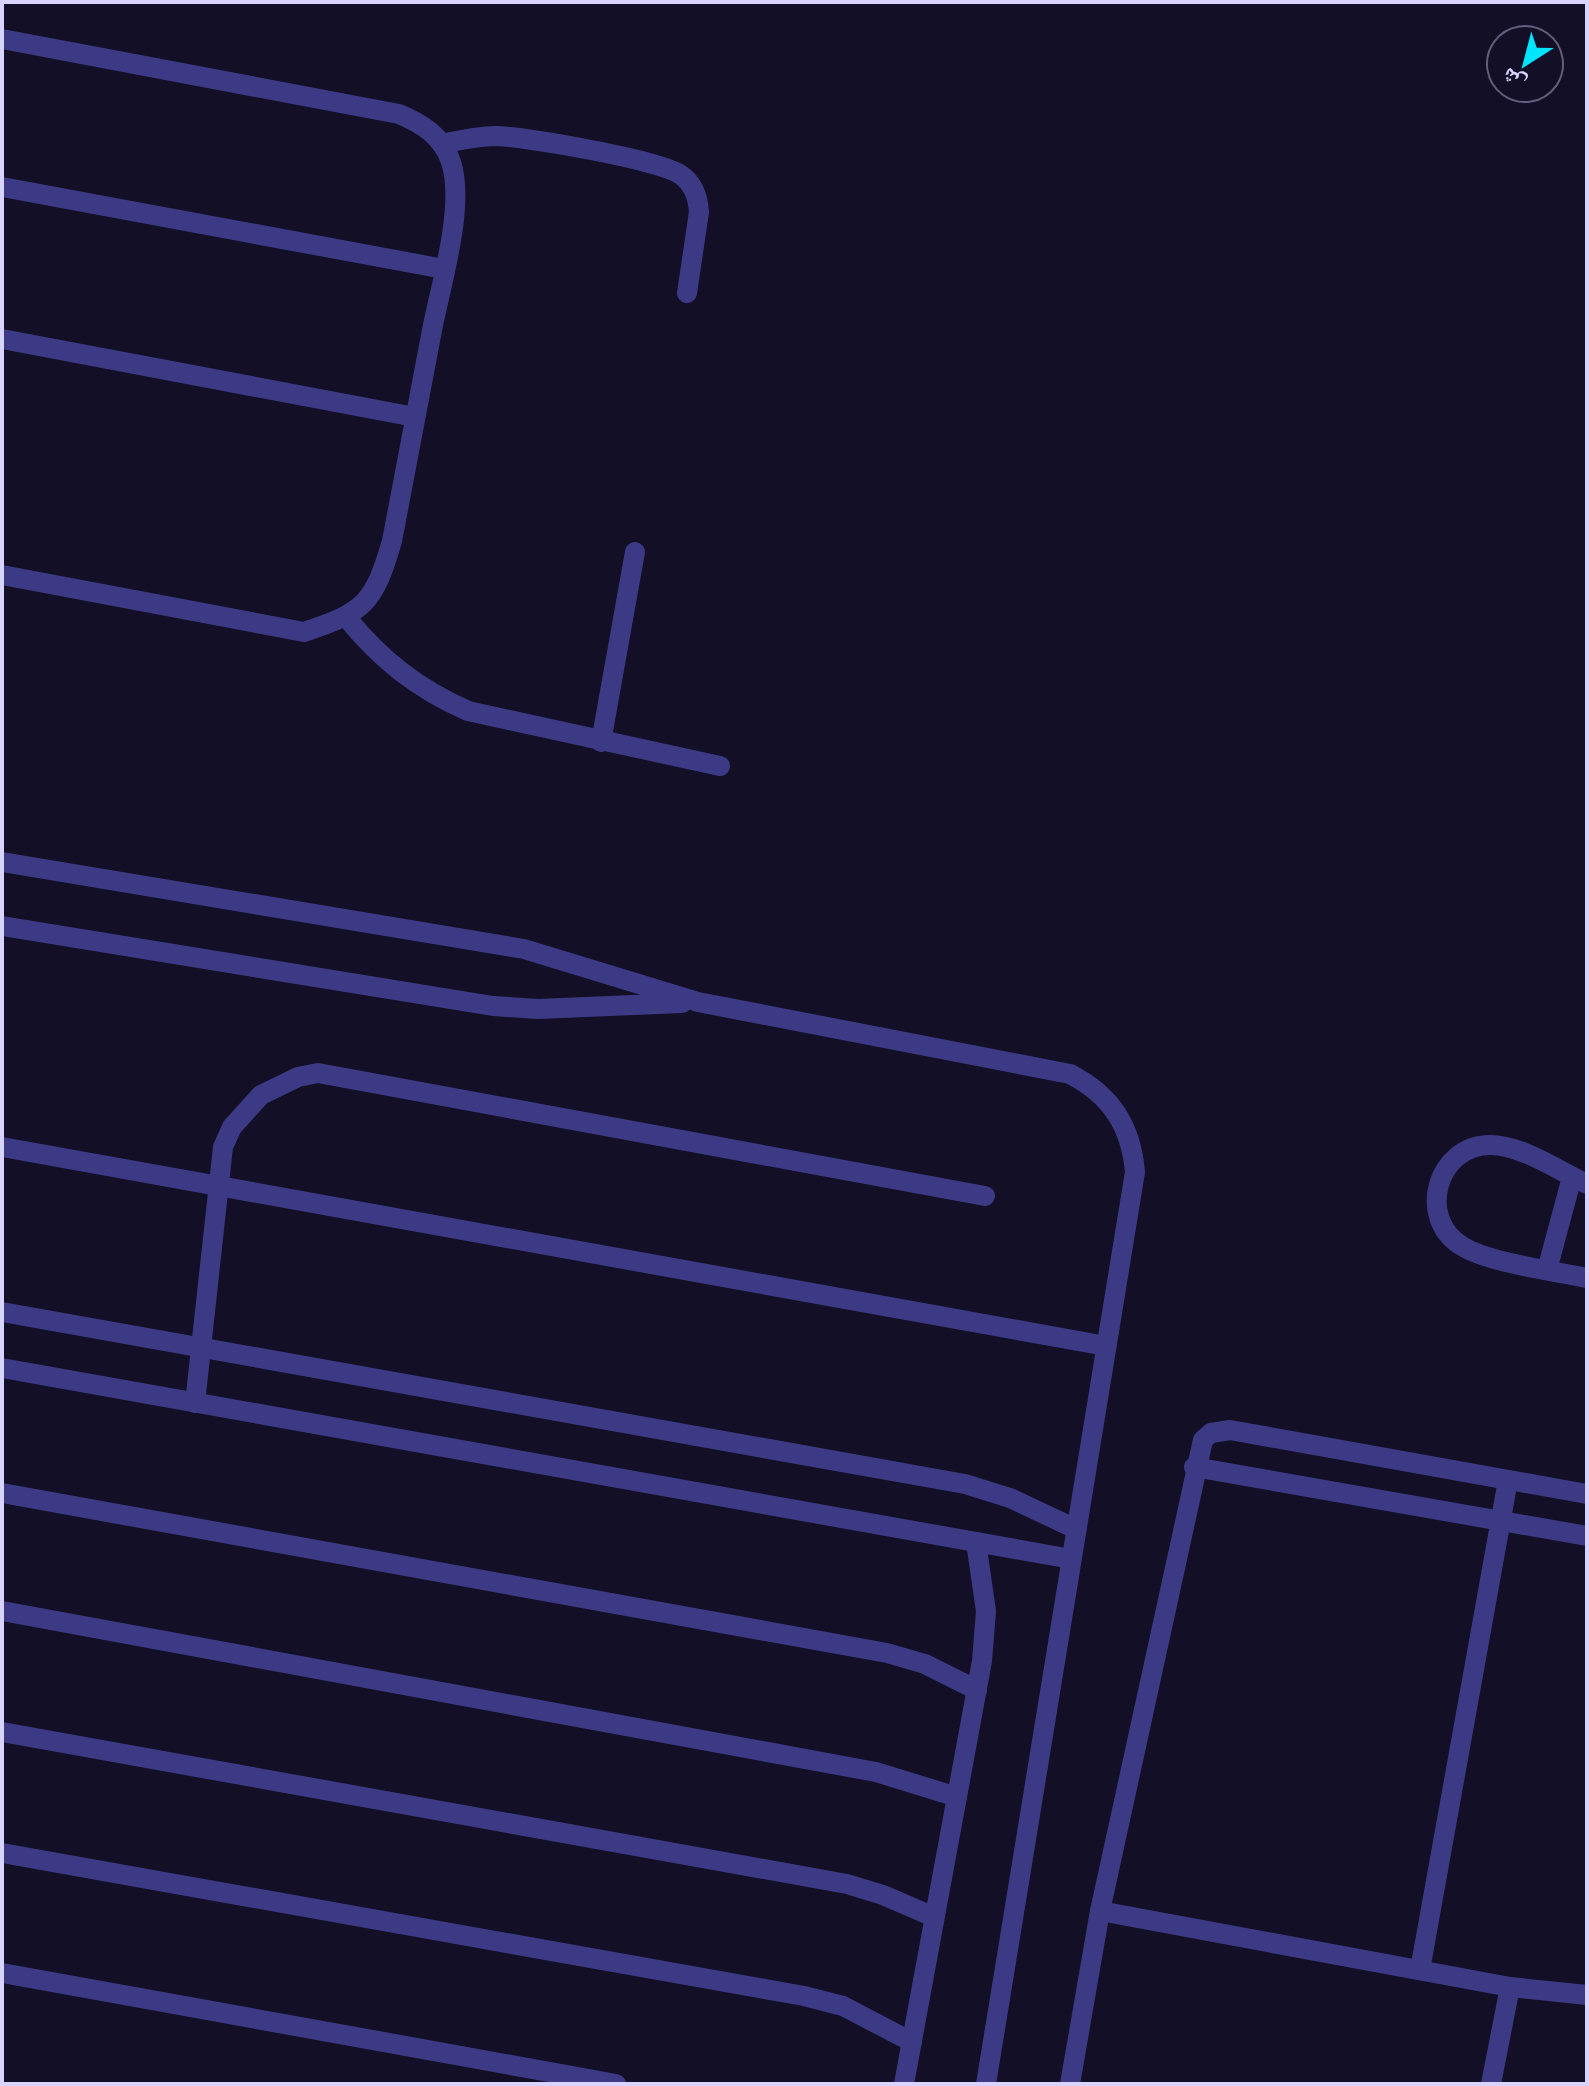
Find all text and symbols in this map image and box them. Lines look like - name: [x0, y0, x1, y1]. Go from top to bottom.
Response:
- north arrow: [1485, 24, 1565, 104]
- text: ش: [1496, 62, 1531, 98]

